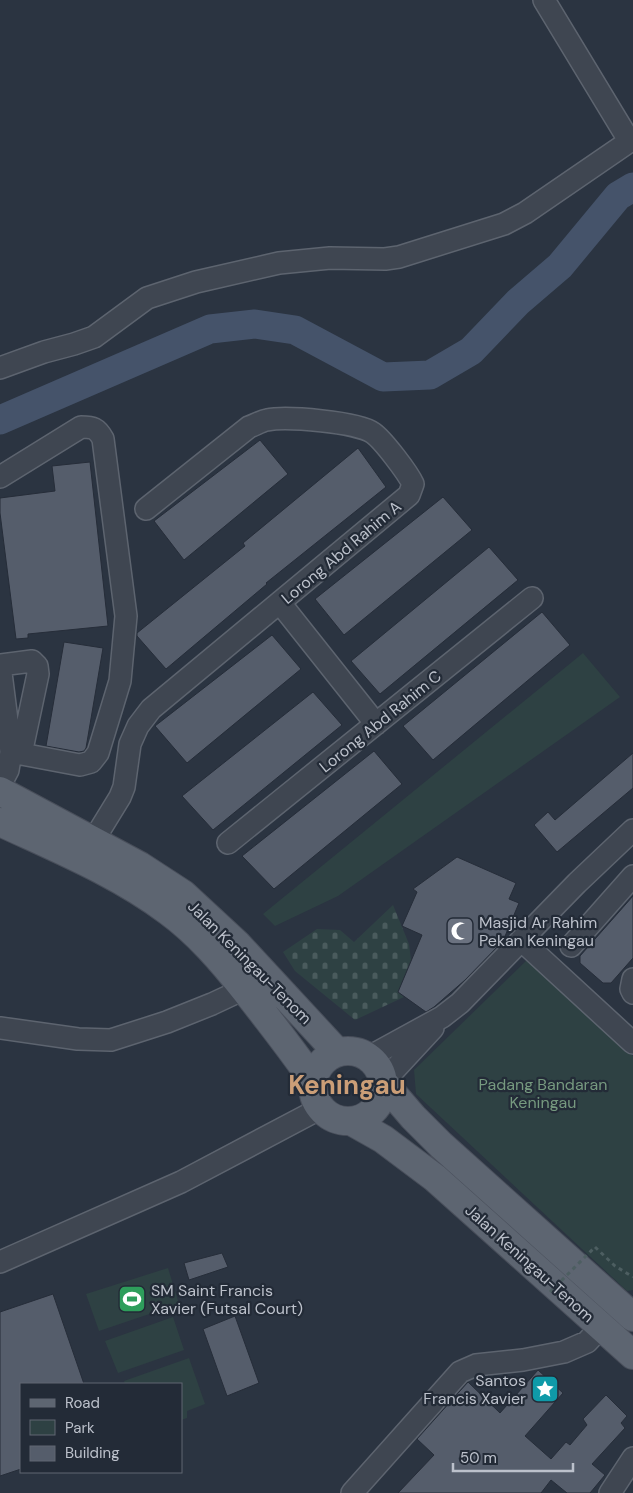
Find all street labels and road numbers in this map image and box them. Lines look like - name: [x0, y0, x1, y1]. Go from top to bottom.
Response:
- street label: Lorong Abd Rahim A: [277, 496, 406, 609]
- street label: Lorong Abd Rahim C: [315, 666, 446, 777]
- street label: Jalan Keningau-Tenom: [183, 896, 316, 1029]
- street label: Jalan Keningau-Tenom: [461, 1200, 599, 1327]

